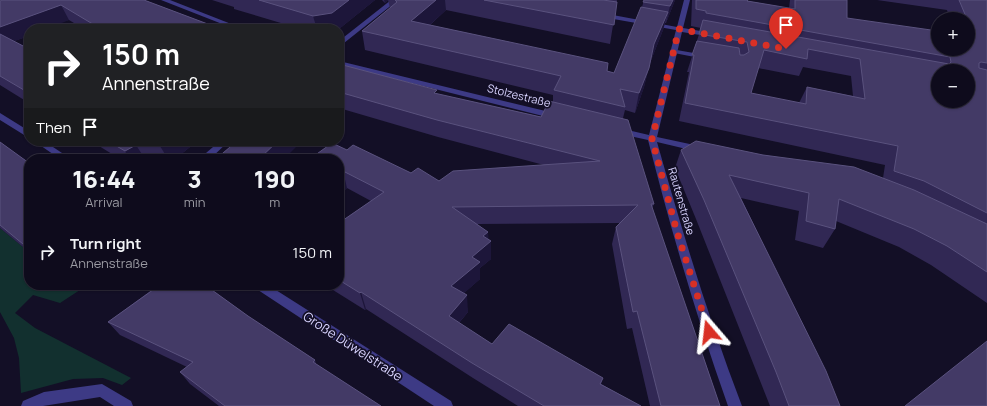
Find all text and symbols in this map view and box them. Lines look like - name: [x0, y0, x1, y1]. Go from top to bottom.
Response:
- pin: [769, 8, 803, 49]
- map controls: [931, 12, 975, 108]
- button: +: [931, 12, 975, 56]
- icon: arrive: [775, 14, 797, 36]
- text: 150 m: [102, 35, 180, 73]
- icon: right: [36, 40, 88, 92]
- button: −: [931, 64, 975, 108]
- text: Annenstraße: [102, 71, 210, 95]
- street label: Stolzestraße: [486, 80, 553, 110]
- icon: arrive: [79, 116, 101, 138]
- text: Then: [36, 117, 71, 138]
- text: 16:44: [72, 162, 136, 195]
- text: 3: [188, 162, 202, 195]
- text: 190: [254, 162, 296, 195]
- street label: Rautenstraße: [665, 165, 699, 237]
- text: Arrival: [85, 193, 122, 211]
- text: min: [184, 193, 206, 211]
- text: m: [269, 193, 280, 211]
- text: Turn right: [70, 233, 141, 254]
- icon: right: [36, 241, 58, 263]
- text: 150 m: [293, 242, 332, 263]
- text: Annenstraße: [70, 254, 148, 272]
- street label: Große Düwelstraße: [300, 307, 407, 385]
- position arrow: [688, 311, 730, 353]

